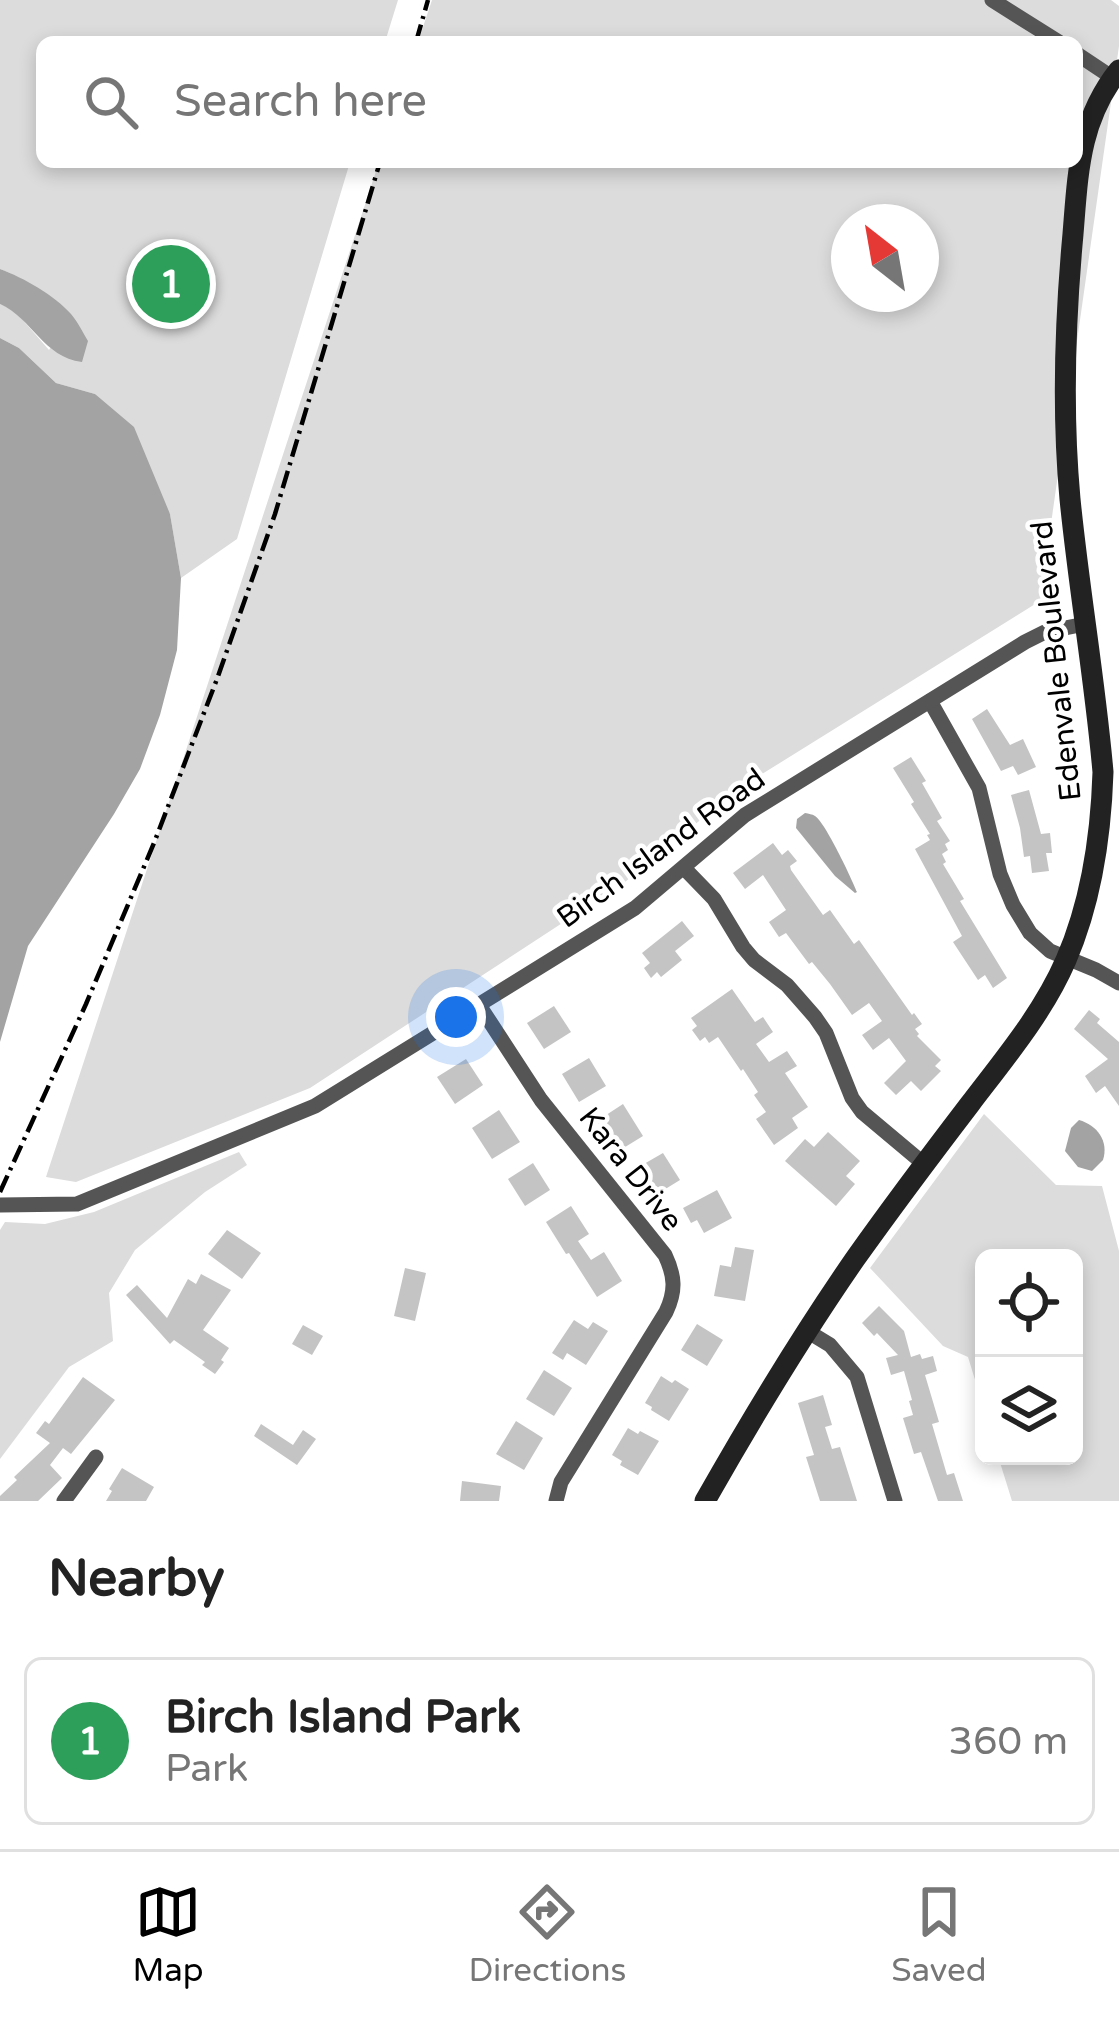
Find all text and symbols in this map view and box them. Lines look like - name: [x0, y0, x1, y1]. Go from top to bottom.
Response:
- search box: [36, 36, 1083, 168]
- icon: search: [78, 69, 144, 135]
- text: Search here: [174, 75, 427, 129]
- north arrow: [831, 204, 939, 312]
- pin: 1: [132, 239, 210, 329]
- street label: Edenvale Boulevard: [1023, 519, 1090, 803]
- street label: Birch Island Road: [550, 760, 773, 936]
- your location: [426, 987, 486, 1047]
- street label: Kara Drive: [571, 1100, 690, 1239]
- map controls: [975, 1249, 1083, 1465]
- button: locate: [975, 1249, 1083, 1357]
- button: layers: [975, 1357, 1083, 1465]
- text: Nearby: [48, 1548, 225, 1610]
- text: Birch Island Park: [165, 1691, 521, 1745]
- text: 1: [78, 1718, 102, 1765]
- text: 360 m: [949, 1718, 1068, 1765]
- text: Park: [165, 1745, 248, 1792]
- tab: Map: [132, 1879, 204, 1990]
- tab: Directions: [468, 1879, 626, 1990]
- tab: Saved: [891, 1879, 987, 1990]

